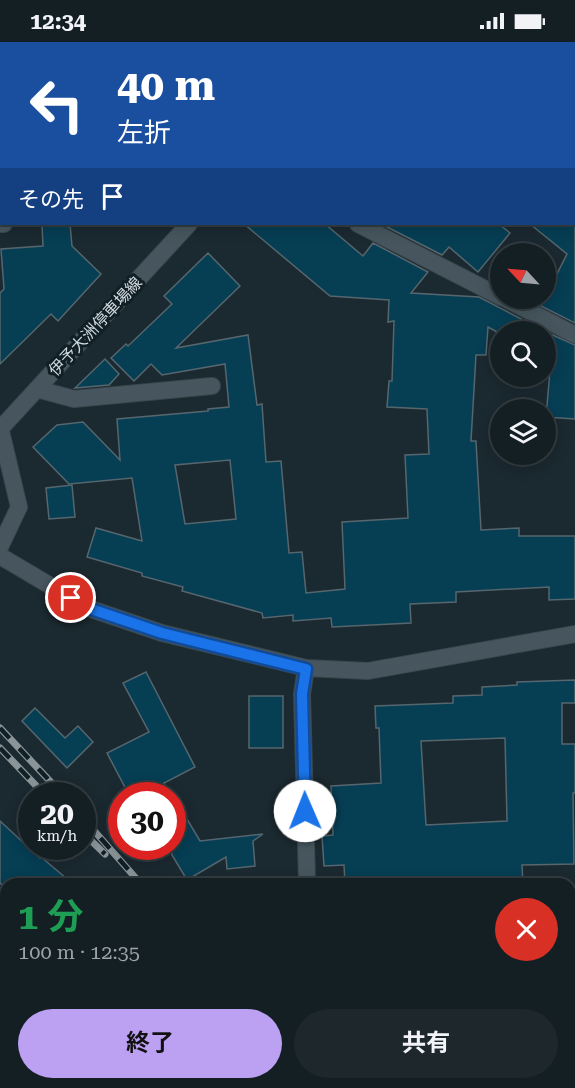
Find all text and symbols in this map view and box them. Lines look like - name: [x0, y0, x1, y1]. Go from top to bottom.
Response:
- text: 12:34: [30, 9, 86, 34]
- text: 40 m: [117, 61, 215, 110]
- icon: left: [18, 66, 96, 144]
- text: 左折: [117, 117, 171, 149]
- icon: arrive: [96, 180, 129, 213]
- text: その先: [18, 187, 84, 212]
- north arrow: [490, 243, 556, 309]
- map controls: [490, 243, 556, 465]
- street label: 伊予大洲停車場線: [45, 273, 146, 380]
- button: search: [490, 321, 556, 387]
- button: layers: [490, 399, 556, 465]
- pin: [45, 572, 96, 623]
- icon: arrive: [54, 581, 87, 614]
- position arrow: [273, 779, 337, 843]
- speed limit sign: 30: [108, 782, 186, 860]
- text: 20: [40, 796, 74, 831]
- text: km/h: [37, 827, 77, 845]
- text: 1 分: [18, 896, 83, 938]
- button: close: [495, 898, 558, 961]
- text: 100 m · 12:35: [18, 940, 140, 964]
- button: 終了: [18, 1009, 282, 1078]
- button: 共有: [294, 1009, 558, 1078]

